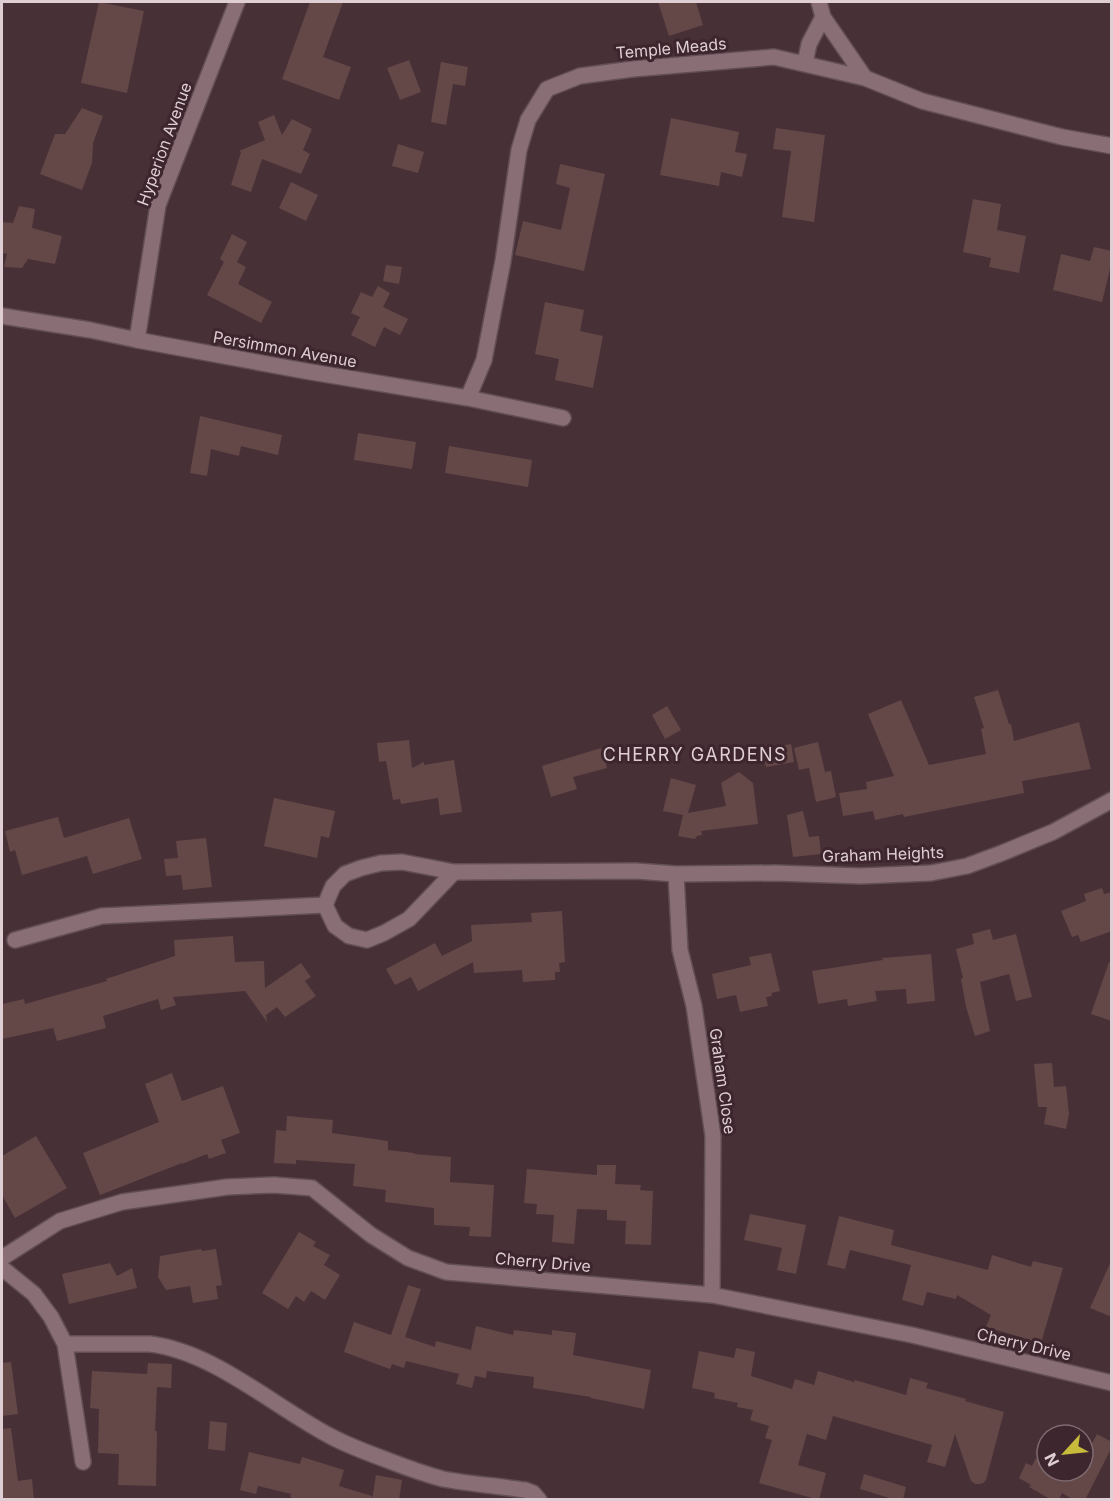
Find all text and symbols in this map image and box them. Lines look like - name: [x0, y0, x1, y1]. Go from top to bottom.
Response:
- street label: Temple Meads: [615, 33, 727, 63]
- street label: Hyperion Avenue: [132, 80, 196, 208]
- street label: Persimmon Avenue: [212, 327, 358, 371]
- district label: CHERRY GARDENS: [603, 744, 787, 765]
- street label: Graham Heights: [822, 842, 944, 866]
- street label: Graham Close: [706, 1027, 740, 1135]
- street label: Cherry Drive: [494, 1248, 592, 1276]
- street label: Cherry Drive: [975, 1323, 1073, 1365]
- north arrow: [1035, 1423, 1095, 1483]
- text: N: [1040, 1450, 1063, 1470]

